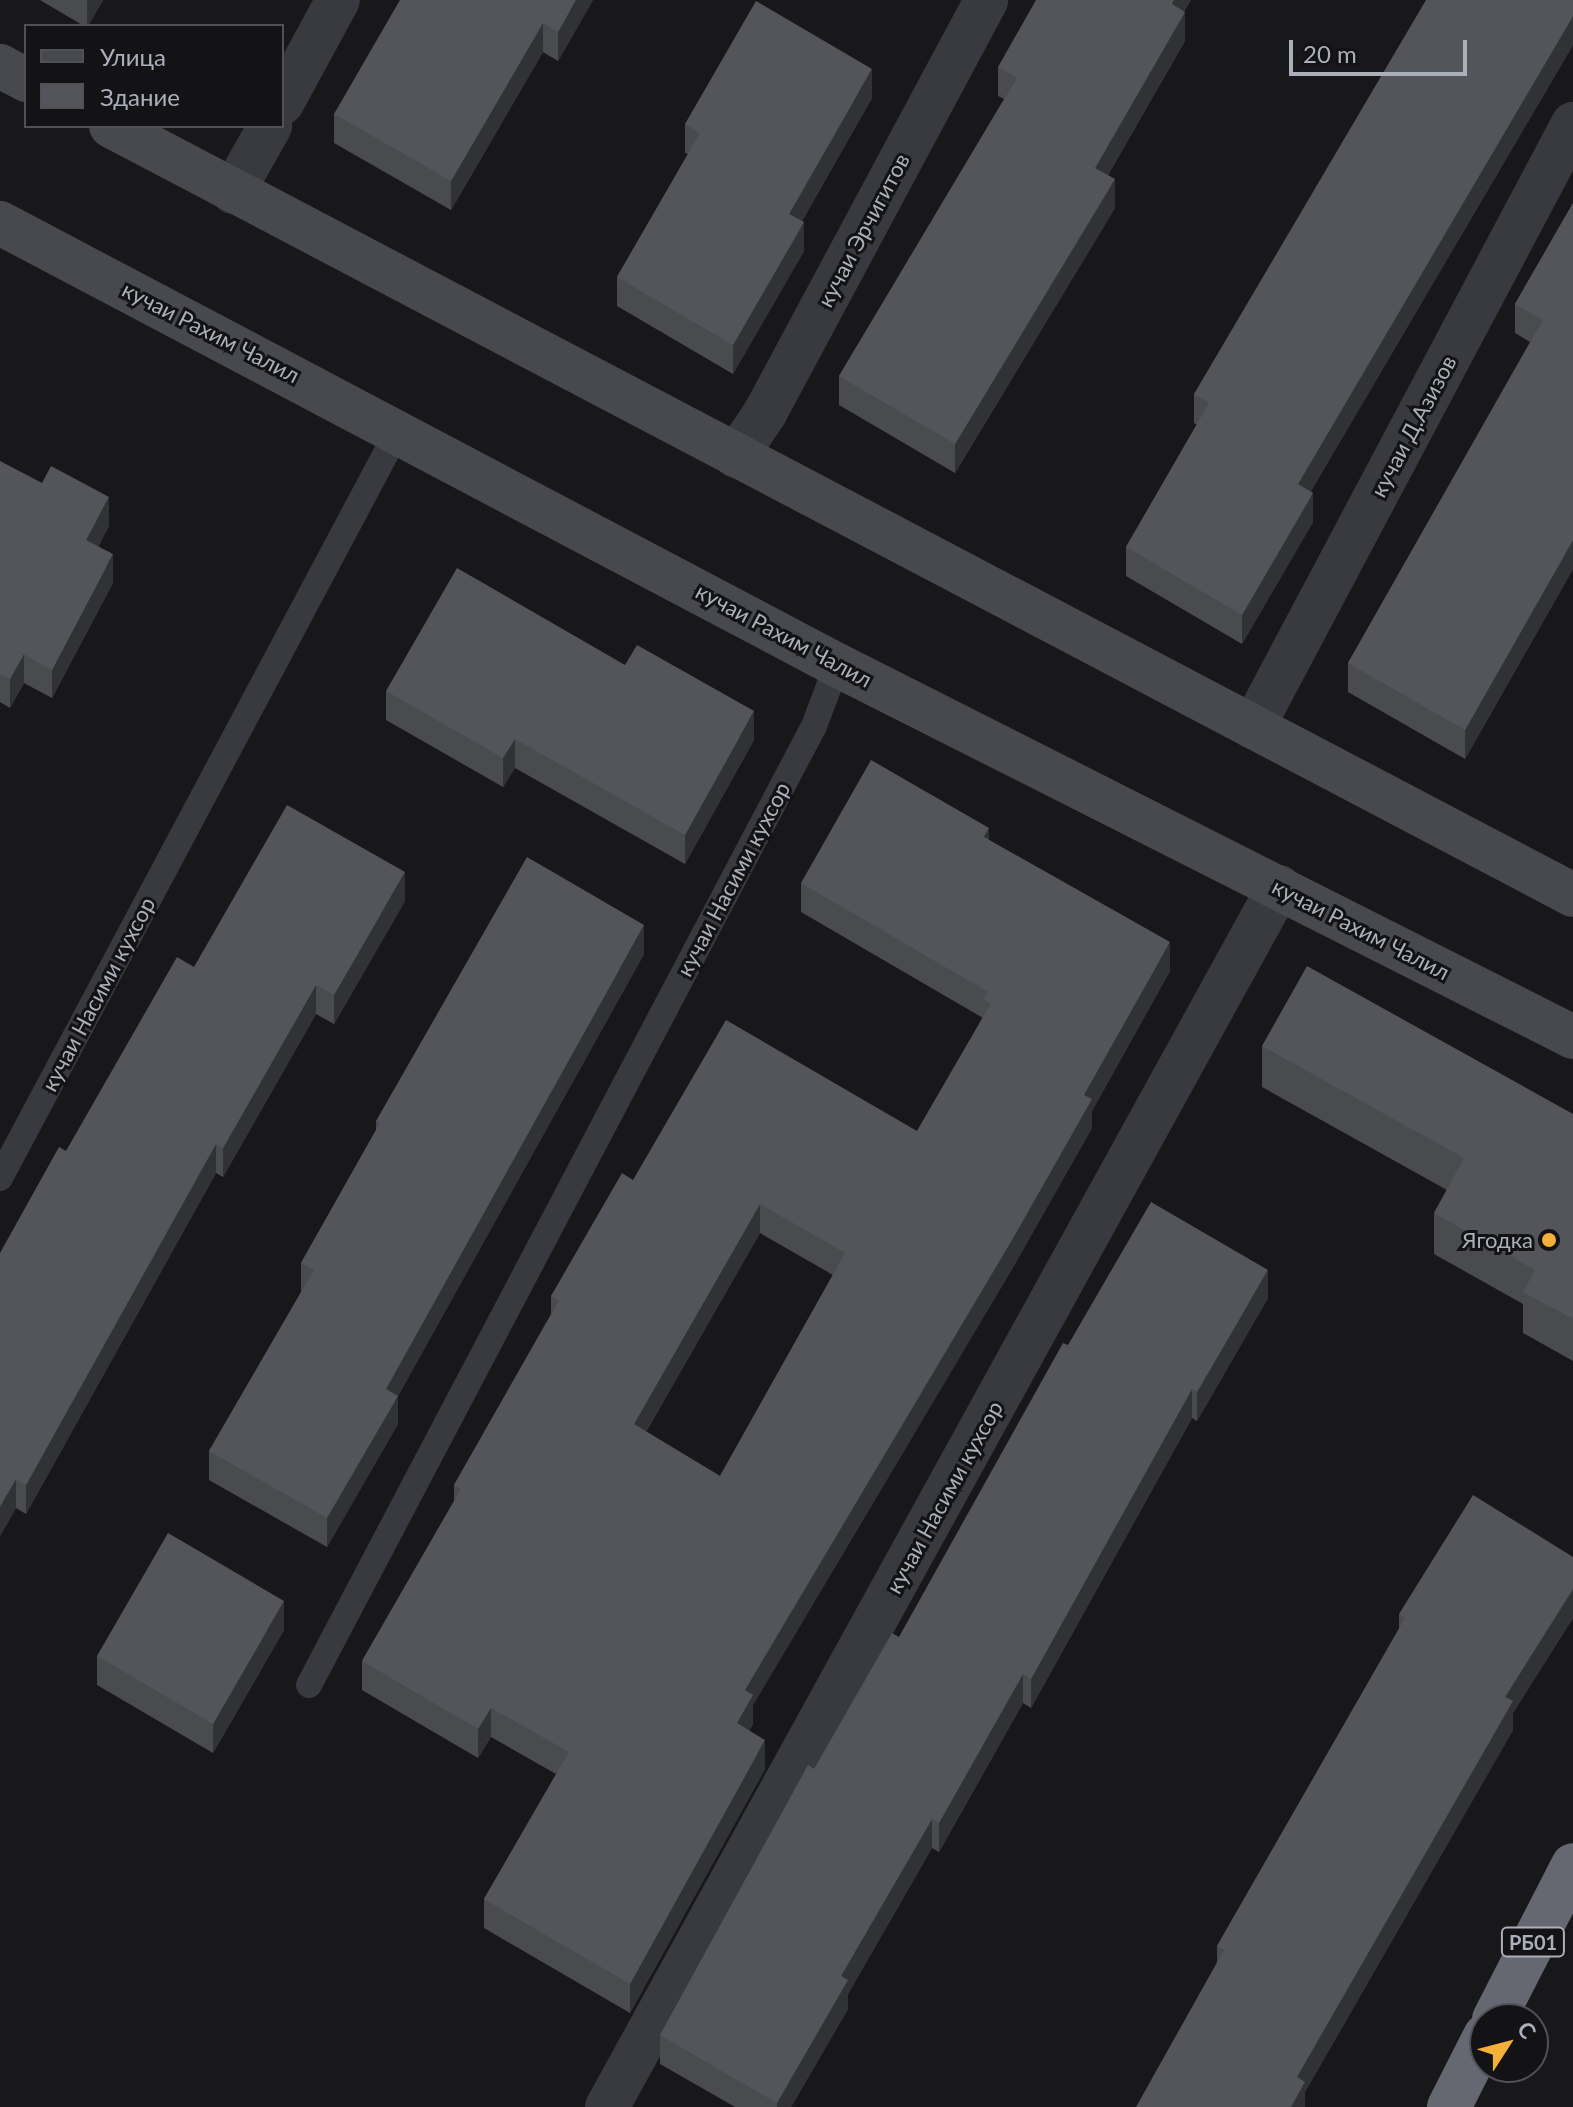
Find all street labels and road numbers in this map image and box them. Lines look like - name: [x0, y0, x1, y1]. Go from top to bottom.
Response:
- street label: кучаи Эрчигитов: [811, 149, 915, 311]
- street label: кучаи Рахим Чалил: [118, 276, 304, 388]
- street label: кучаи Д.Азизов: [1365, 351, 1461, 501]
- street label: кучаи Рахим Чалил: [692, 577, 876, 693]
- street label: кучаи Насими кухсор: [671, 777, 795, 981]
- street label: кучаи Рахим Чалил: [1268, 873, 1454, 985]
- street label: кучаи Насими кухсор: [36, 892, 160, 1096]
- street label: кучаи Насими кухсор: [880, 1396, 1008, 1598]
- road number: РБ01: [1499, 1926, 1567, 1958]

